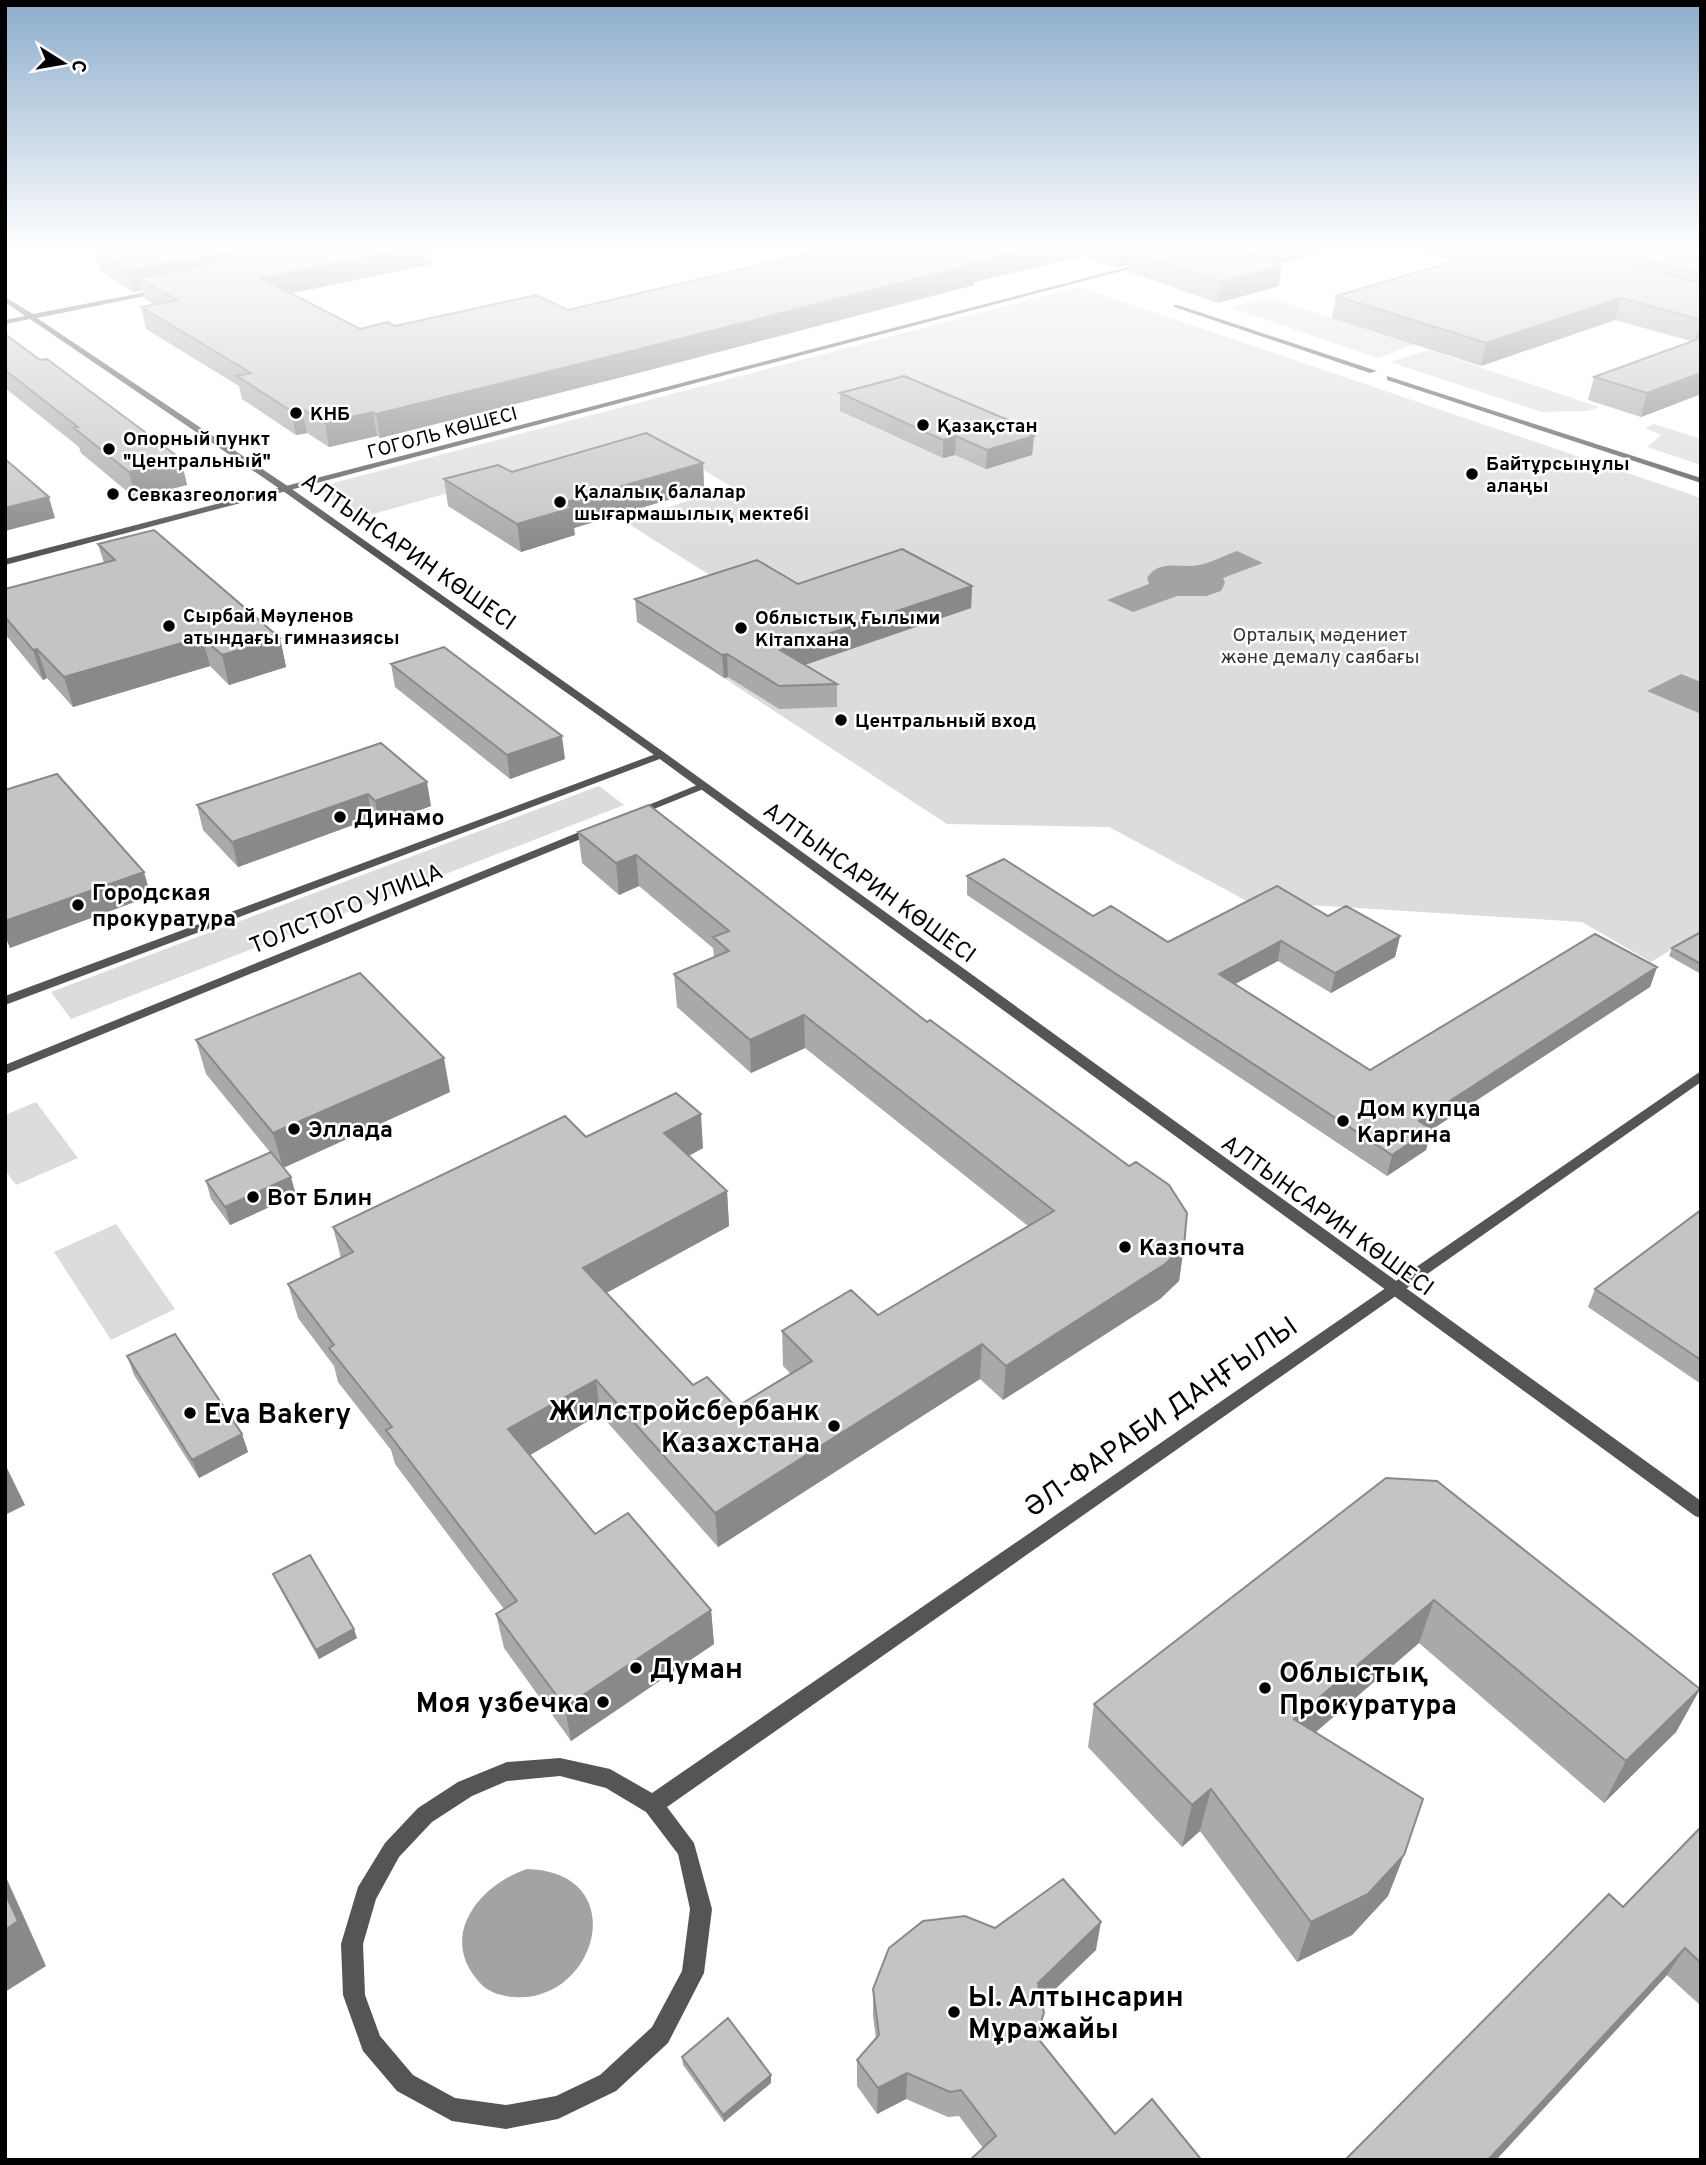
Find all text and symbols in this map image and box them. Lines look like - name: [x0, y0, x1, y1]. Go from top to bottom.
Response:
- north arrow: [28, 28, 98, 98]
- text: С: [65, 58, 91, 74]
- street label: ГОГОЛЬ КӨШЕСІ: [365, 402, 520, 465]
- place label: КНБ: [310, 403, 350, 427]
- marker: КНБ: [288, 405, 304, 421]
- place label: Қазақстан: [937, 415, 1038, 439]
- marker: Қазақстан: [915, 417, 931, 433]
- place label: Опорный пункт "Центральный": [123, 428, 271, 474]
- marker: Опорный пункт "Центральный": [101, 441, 117, 457]
- place label: Байтұрсынұлы алаңы: [1486, 453, 1630, 499]
- marker: Байтұрсынұлы алаңы: [1464, 466, 1480, 482]
- street label: АЛТЫНСАРИН КӨШЕСІ: [294, 468, 521, 638]
- place label: Қалалық балалар шығармашылық мектебі: [574, 481, 809, 527]
- place label: Севказгеология: [127, 484, 278, 508]
- marker: Севказгеология: [105, 486, 121, 502]
- marker: Қалалық балалар шығармашылық мектебі: [552, 494, 568, 510]
- place label: Сырбай Мәуленов атындағы гимназиясы: [183, 605, 399, 651]
- place label: Облыстық Ғылыми Кітапхана: [755, 607, 940, 653]
- marker: Сырбай Мәуленов атындағы гимназиясы: [161, 618, 177, 634]
- marker: Облыстық Ғылыми Кітапхана: [733, 620, 749, 636]
- park label: Орталық мәдениет және демалу саябағы: [1220, 624, 1420, 670]
- place label: Центральный вход: [855, 710, 1036, 734]
- marker: Центральный вход: [833, 712, 849, 728]
- street label: АЛТЫНСАРИН КӨШЕСІ: [757, 797, 981, 971]
- place label: Динамо: [354, 805, 445, 834]
- marker: Динамо: [332, 809, 348, 825]
- street label: ТОЛСТОГО УЛИЦА: [246, 858, 448, 962]
- place label: Городская прокуратура: [92, 880, 236, 935]
- marker: Городская прокуратура: [70, 897, 86, 913]
- place label: Дом купца Каргина: [1357, 1096, 1481, 1151]
- marker: Дом купца Каргина: [1335, 1113, 1351, 1129]
- place label: Эллада: [308, 1117, 393, 1146]
- marker: Эллада: [286, 1121, 302, 1137]
- street label: АЛТЫНСАРИН КӨШЕСІ: [1215, 1130, 1439, 1304]
- place label: Вот Блин: [267, 1185, 372, 1214]
- marker: Вот Блин: [245, 1189, 261, 1205]
- place label: Казпочта: [1139, 1235, 1245, 1264]
- marker: Казпочта: [1117, 1239, 1133, 1255]
- street label: ӘЛ-ФАРАБИ ДАҢҒЫЛЫ: [1018, 1310, 1306, 1527]
- place label: Жилстройсбербанк Казахстана: [548, 1395, 820, 1463]
- place label: Eva Bakery: [204, 1398, 351, 1434]
- marker: Eva Bakery: [182, 1405, 198, 1421]
- marker: Жилстройсбербанк Казахстана: [826, 1418, 842, 1434]
- place label: Думан: [650, 1653, 743, 1689]
- place label: Облыстық Прокуратура: [1279, 1657, 1457, 1725]
- marker: Думан: [628, 1660, 644, 1676]
- marker: Облыстық Прокуратура: [1257, 1680, 1273, 1696]
- place label: Моя узбечка: [416, 1687, 589, 1723]
- marker: Моя узбечка: [595, 1694, 611, 1710]
- place label: Ы. Алтынсарин Мұражайы: [968, 1981, 1184, 2049]
- marker: Ы. Алтынсарин Мұражайы: [946, 2004, 962, 2020]

